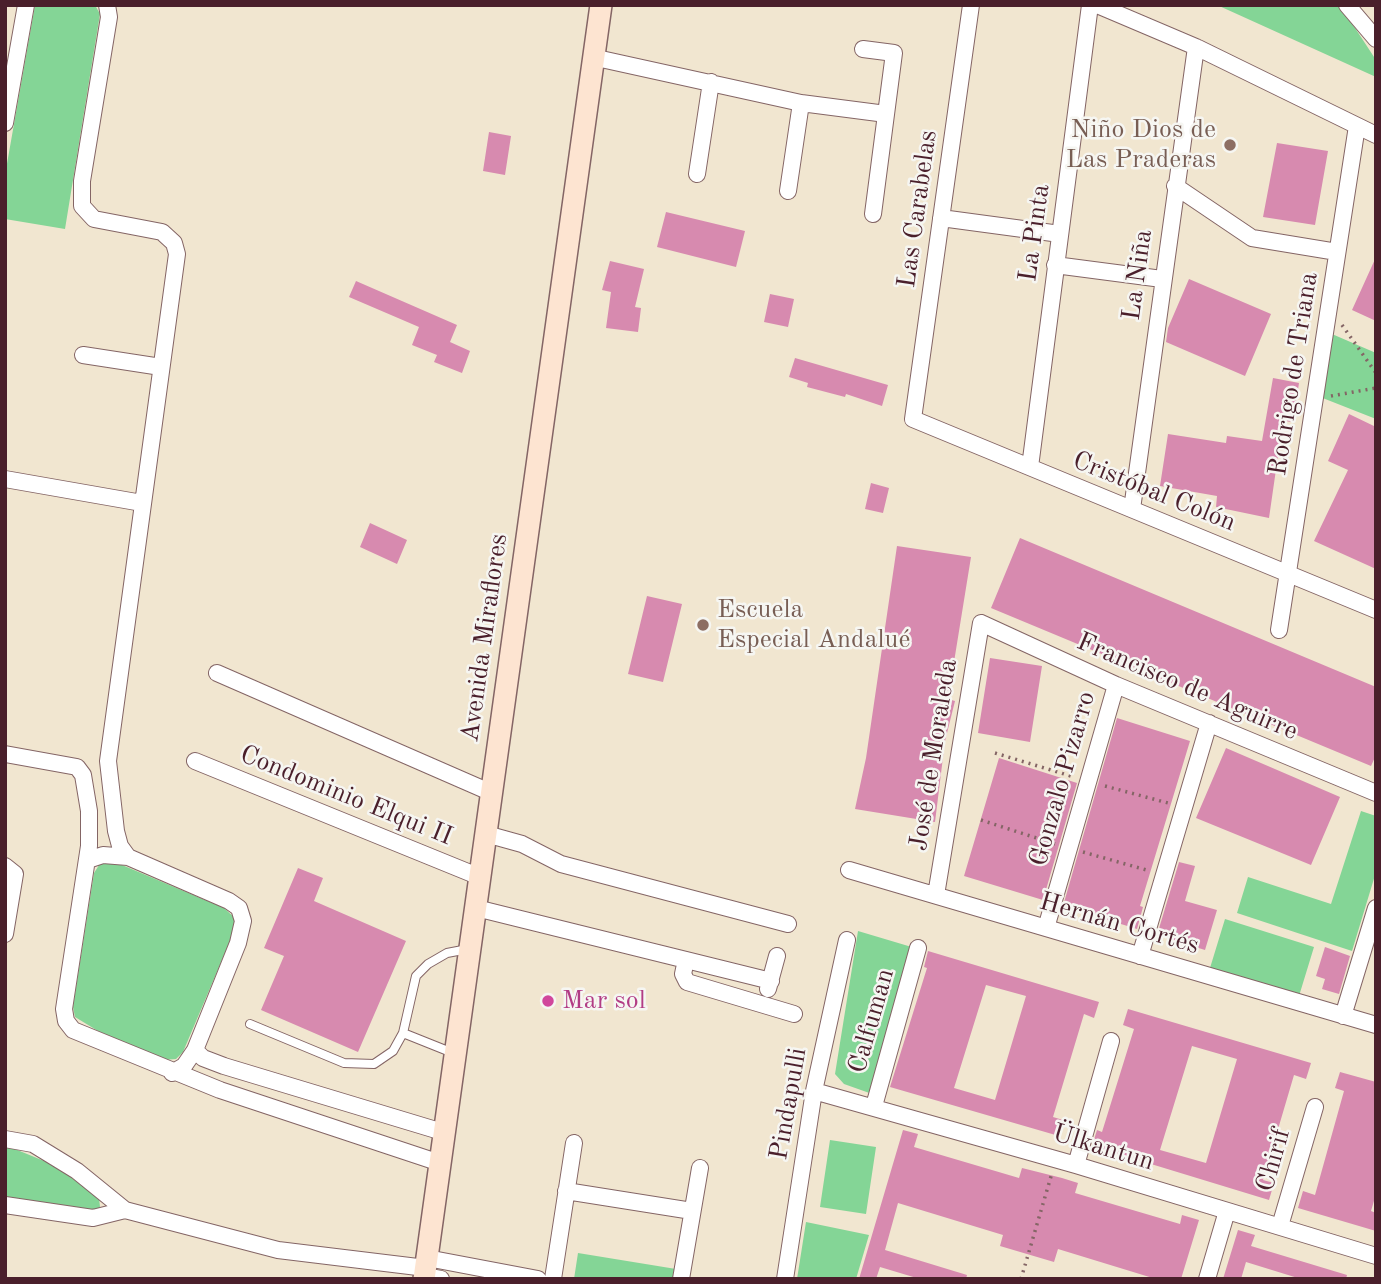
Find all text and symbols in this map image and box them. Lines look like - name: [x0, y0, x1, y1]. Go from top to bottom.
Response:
- place label: Niño Dios de Las Praderas: [1066, 114, 1216, 176]
- street label: Las Carabelas: [891, 128, 945, 290]
- marker: Niño Dios de Las Praderas: [1222, 137, 1238, 153]
- street label: La Pinta: [1013, 182, 1057, 284]
- street label: La Niña: [1116, 228, 1160, 322]
- street label: Rodrigo de Triana: [1262, 270, 1326, 478]
- street label: Cristóbal Colón: [1068, 445, 1240, 539]
- street label: Avenida Miraflores: [455, 532, 515, 744]
- place label: Escuela Especial Andalué: [717, 594, 910, 656]
- marker: Escuela Especial Andalué: [695, 617, 711, 633]
- street label: Francisco de Aguirre: [1072, 626, 1302, 748]
- street label: José de Moraleda: [903, 657, 965, 853]
- street label: Gonzalo Pizarro: [1023, 688, 1103, 870]
- street label: Condominio Elqui II: [235, 739, 457, 853]
- street label: Hernán Cortés: [1036, 886, 1202, 962]
- street label: Calfuman: [842, 965, 902, 1077]
- place label: Mar sol: [562, 985, 646, 1017]
- marker: Mar sol: [540, 993, 556, 1009]
- street label: Pindapulli: [764, 1045, 814, 1163]
- street label: Ülkantun: [1048, 1118, 1158, 1178]
- street label: Chirif: [1250, 1125, 1298, 1195]

